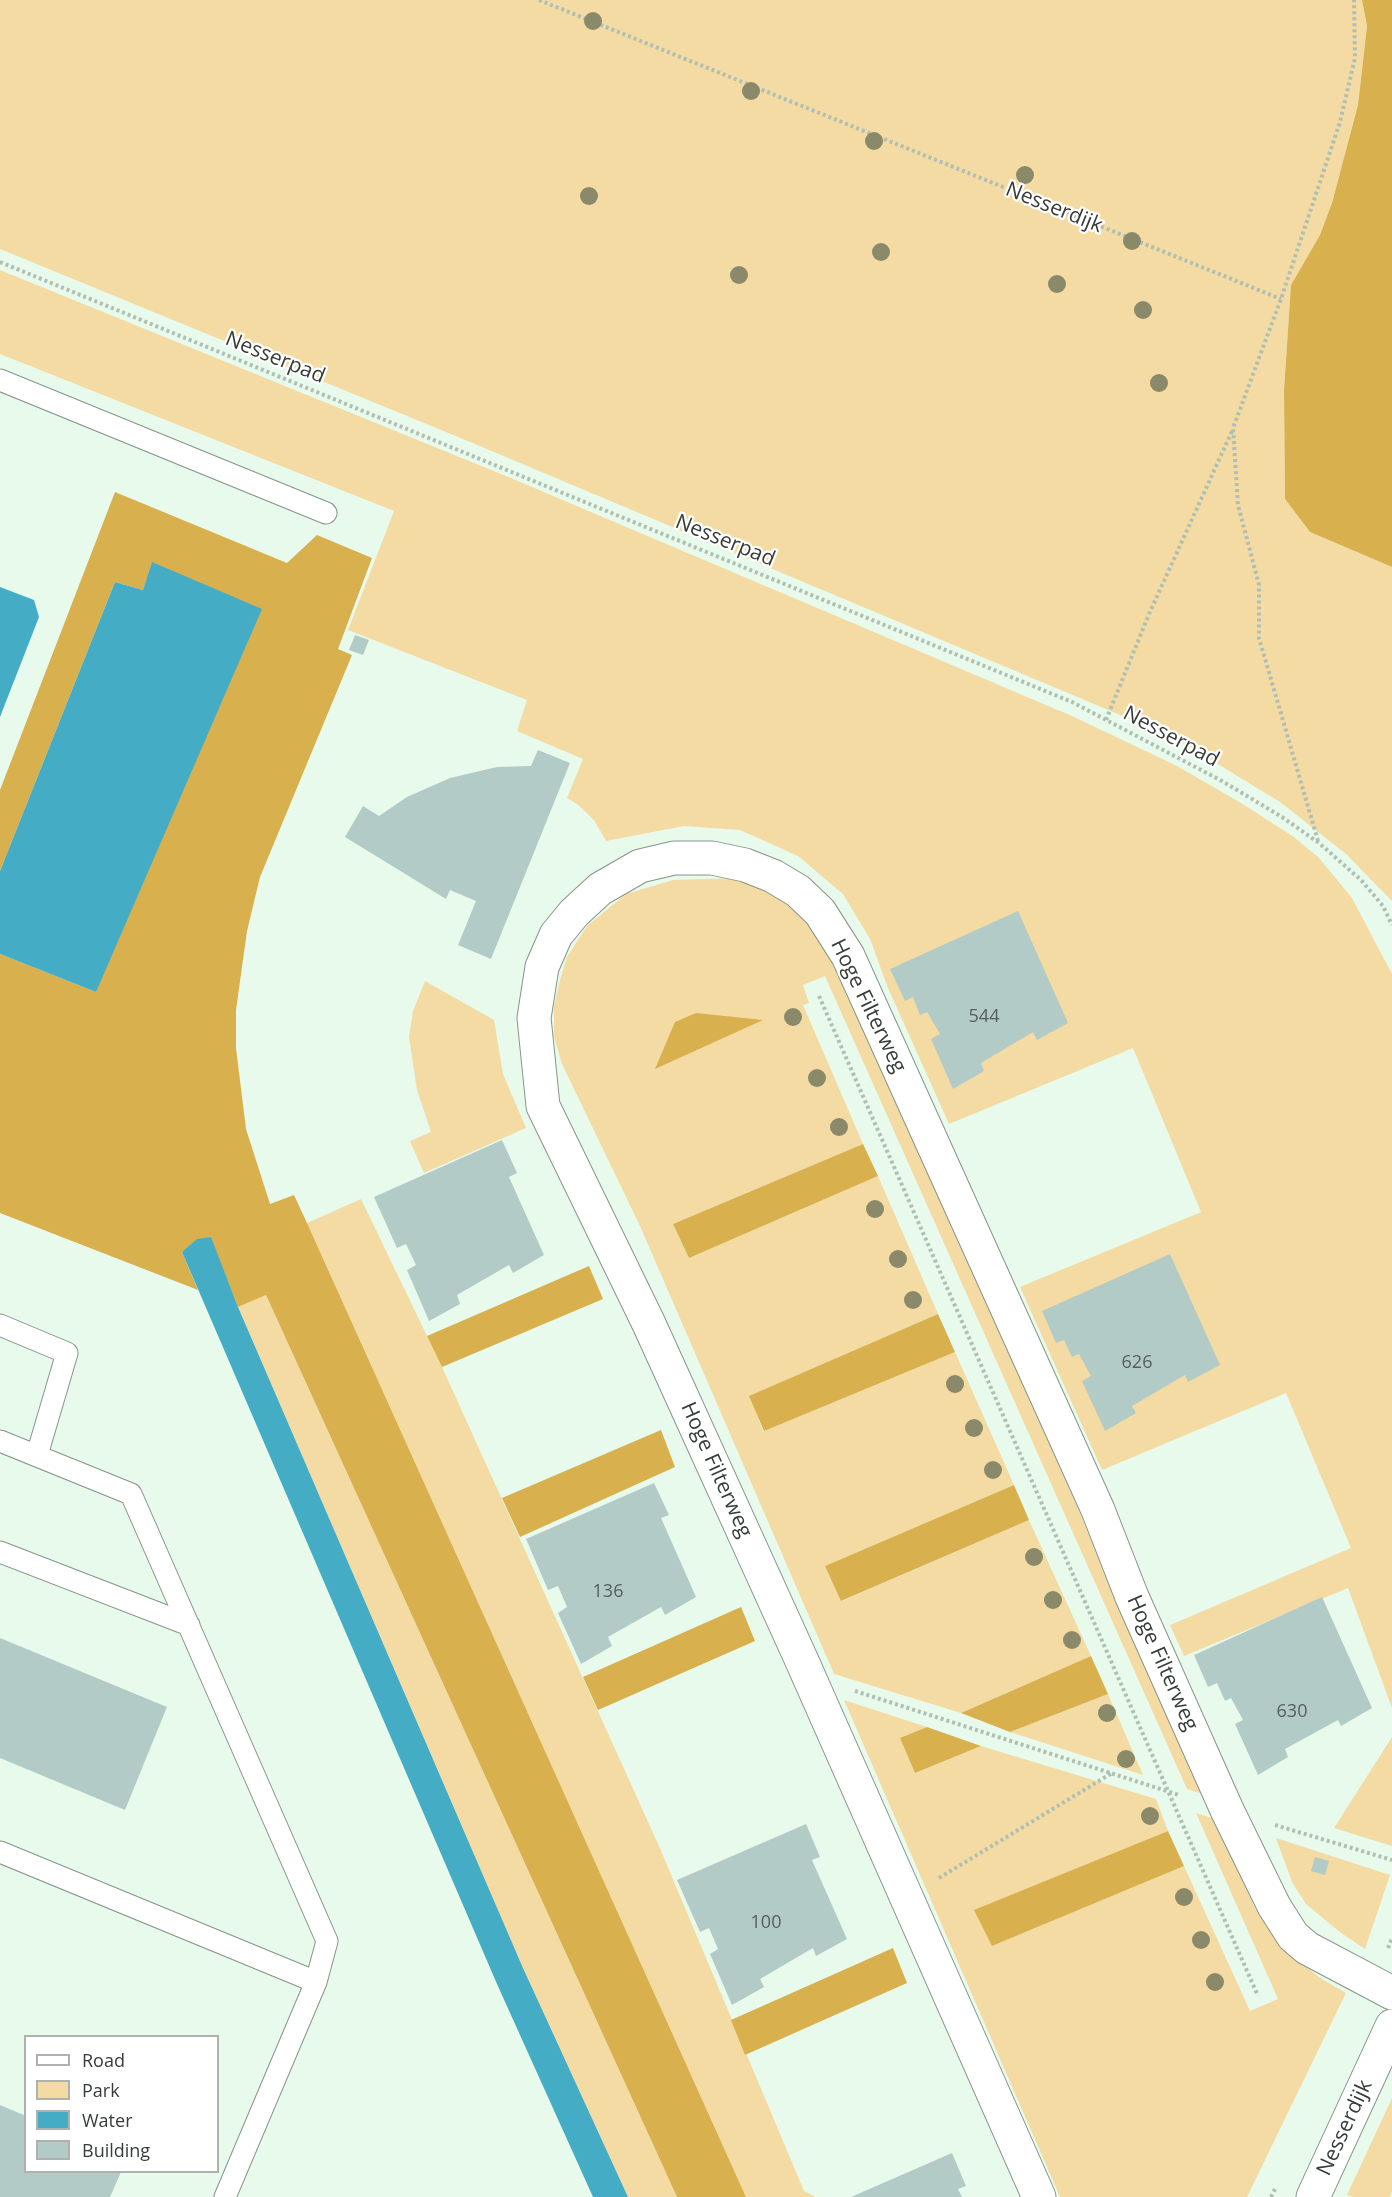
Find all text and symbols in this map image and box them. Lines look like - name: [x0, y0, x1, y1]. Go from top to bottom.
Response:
- street label: Nesserdijk: [1002, 177, 1106, 239]
- street label: Nesserpad: [221, 327, 329, 389]
- street label: Nesserpad: [671, 510, 779, 572]
- street label: Nesserpad: [1119, 701, 1223, 773]
- street label: Hoge Filterweg: [825, 935, 911, 1077]
- house number: 544: [969, 1006, 999, 1028]
- house number: 626: [1122, 1352, 1152, 1374]
- street label: Hoge Filterweg: [675, 1398, 757, 1542]
- house number: 136: [593, 1581, 623, 1603]
- street label: Hoge Filterweg: [1121, 1591, 1203, 1735]
- house number: 630: [1277, 1701, 1307, 1723]
- house number: 100: [751, 1912, 781, 1934]
- legend: [24, 2035, 219, 2173]
- text: Road: [82, 2048, 125, 2072]
- street label: Nesserdijk: [1312, 2076, 1378, 2180]
- text: Park: [82, 2078, 120, 2102]
- text: Water: [82, 2108, 133, 2132]
- text: Building: [82, 2138, 150, 2162]

